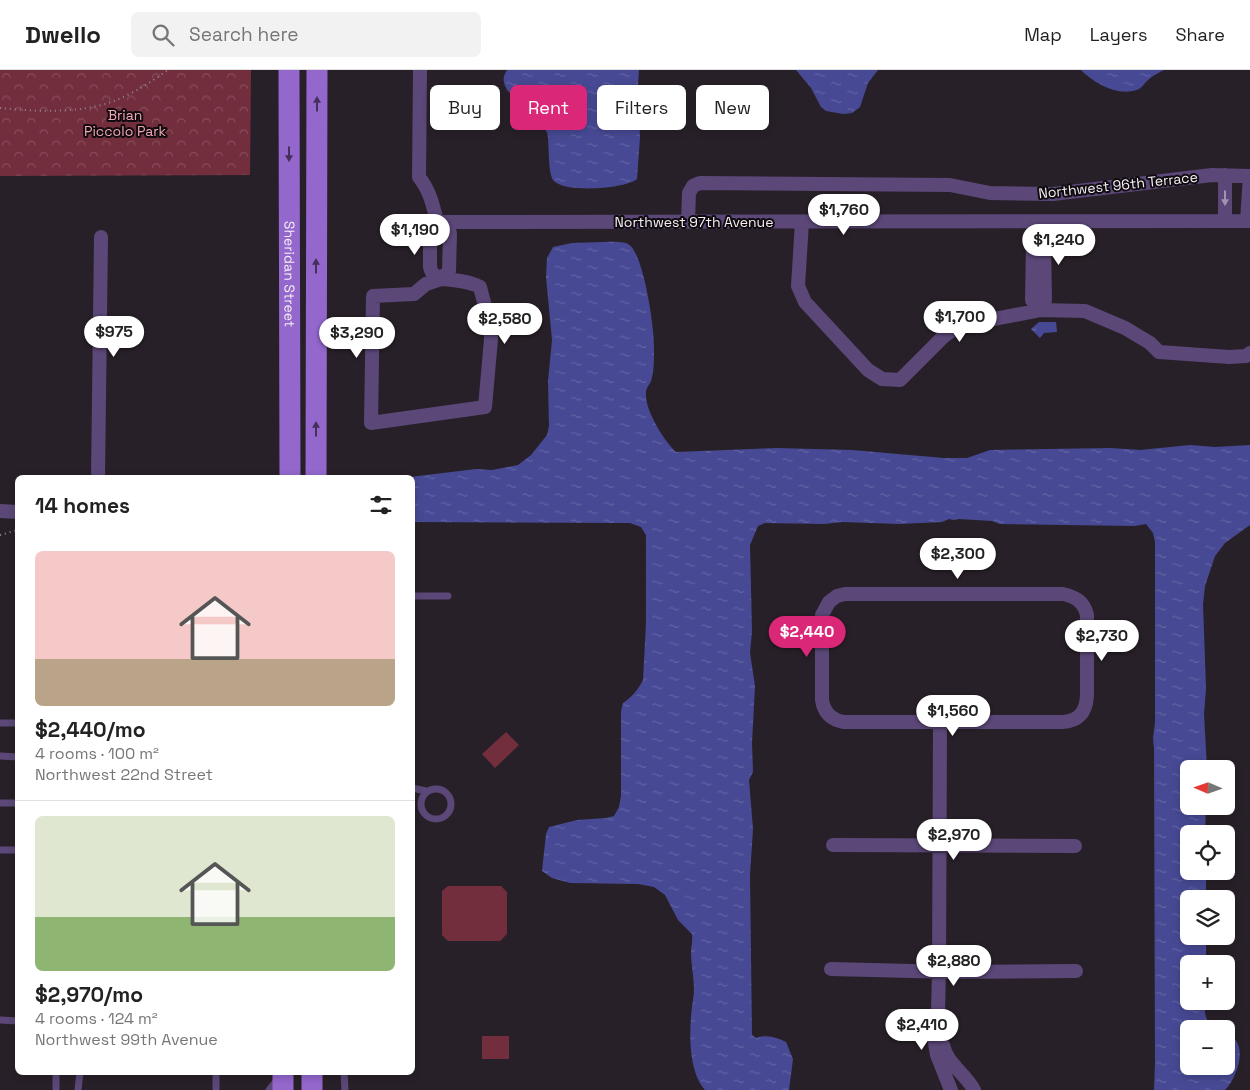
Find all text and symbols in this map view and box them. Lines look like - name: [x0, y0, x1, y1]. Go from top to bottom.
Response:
- search box: [131, 12, 481, 57]
- text: Dwello: [25, 19, 101, 50]
- icon: search: [149, 21, 177, 49]
- text: Search here: [189, 22, 299, 47]
- text: Map: [1024, 23, 1062, 46]
- text: Layers: [1090, 23, 1147, 46]
- text: Share: [1175, 23, 1225, 46]
- chip: Buy: [430, 85, 500, 130]
- chip: Rent: [510, 85, 587, 130]
- chip: Filters: [597, 85, 686, 130]
- chip: New: [696, 85, 769, 130]
- one-way arrow: [313, 96, 321, 112]
- park label: Brian Piccolo Park: [84, 106, 166, 140]
- one-way arrow: [285, 146, 293, 162]
- street label: Northwest 96th Terrace: [1037, 168, 1199, 202]
- one-way arrow: [1221, 190, 1229, 206]
- pin: $1,760: [803, 194, 885, 236]
- text: $1,760: [819, 199, 869, 220]
- street label: Northwest 97th Avenue: [615, 213, 773, 231]
- pin: $1,190: [374, 214, 456, 256]
- text: $1,190: [391, 219, 439, 240]
- street label: Sheridan Street: [280, 221, 299, 327]
- pin: $1,240: [1018, 224, 1100, 266]
- text: $1,240: [1033, 229, 1085, 250]
- one-way arrow: [312, 258, 320, 274]
- pin: $1,700: [919, 300, 1001, 343]
- pin: $2,580: [464, 302, 546, 345]
- text: $1,700: [935, 306, 985, 327]
- text: $2,580: [478, 308, 532, 329]
- pin: $975: [84, 316, 144, 358]
- pin: $3,290: [316, 316, 398, 359]
- text: $975: [95, 321, 133, 342]
- text: $3,290: [330, 322, 384, 343]
- one-way arrow: [312, 421, 320, 437]
- icon: filters: [367, 491, 395, 519]
- text: 14 homes: [35, 492, 130, 519]
- pin: $2,300: [917, 538, 999, 580]
- text: $2,300: [931, 543, 985, 564]
- icon: home: [170, 583, 260, 673]
- pin: $2,440: [766, 616, 848, 658]
- pin: $2,730: [1061, 620, 1143, 662]
- text: $2,440: [780, 621, 834, 642]
- text: $2,730: [1076, 625, 1128, 646]
- pin: $1,560: [912, 694, 994, 737]
- text: $1,560: [927, 700, 979, 721]
- text: $2,440/mo: [35, 716, 146, 743]
- text: 4 rooms · 100 m²: [35, 743, 159, 764]
- north arrow: [1180, 760, 1235, 815]
- map controls: [1180, 760, 1235, 1075]
- text: Northwest 22nd Street: [35, 764, 213, 785]
- pin: $2,970: [913, 818, 995, 861]
- text: $2,970: [928, 824, 980, 845]
- button: locate: [1180, 825, 1235, 880]
- icon: home: [170, 849, 260, 939]
- button: layers: [1180, 890, 1235, 945]
- pin: $2,880: [913, 944, 995, 987]
- text: $2,880: [927, 950, 981, 971]
- button: +: [1180, 955, 1235, 1010]
- text: $2,970/mo: [35, 981, 143, 1008]
- text: 4 rooms · 124 m²: [35, 1008, 158, 1029]
- pin: $2,410: [881, 1008, 963, 1051]
- text: $2,410: [896, 1014, 948, 1035]
- button: −: [1180, 1020, 1235, 1075]
- text: Northwest 99th Avenue: [35, 1029, 218, 1050]

